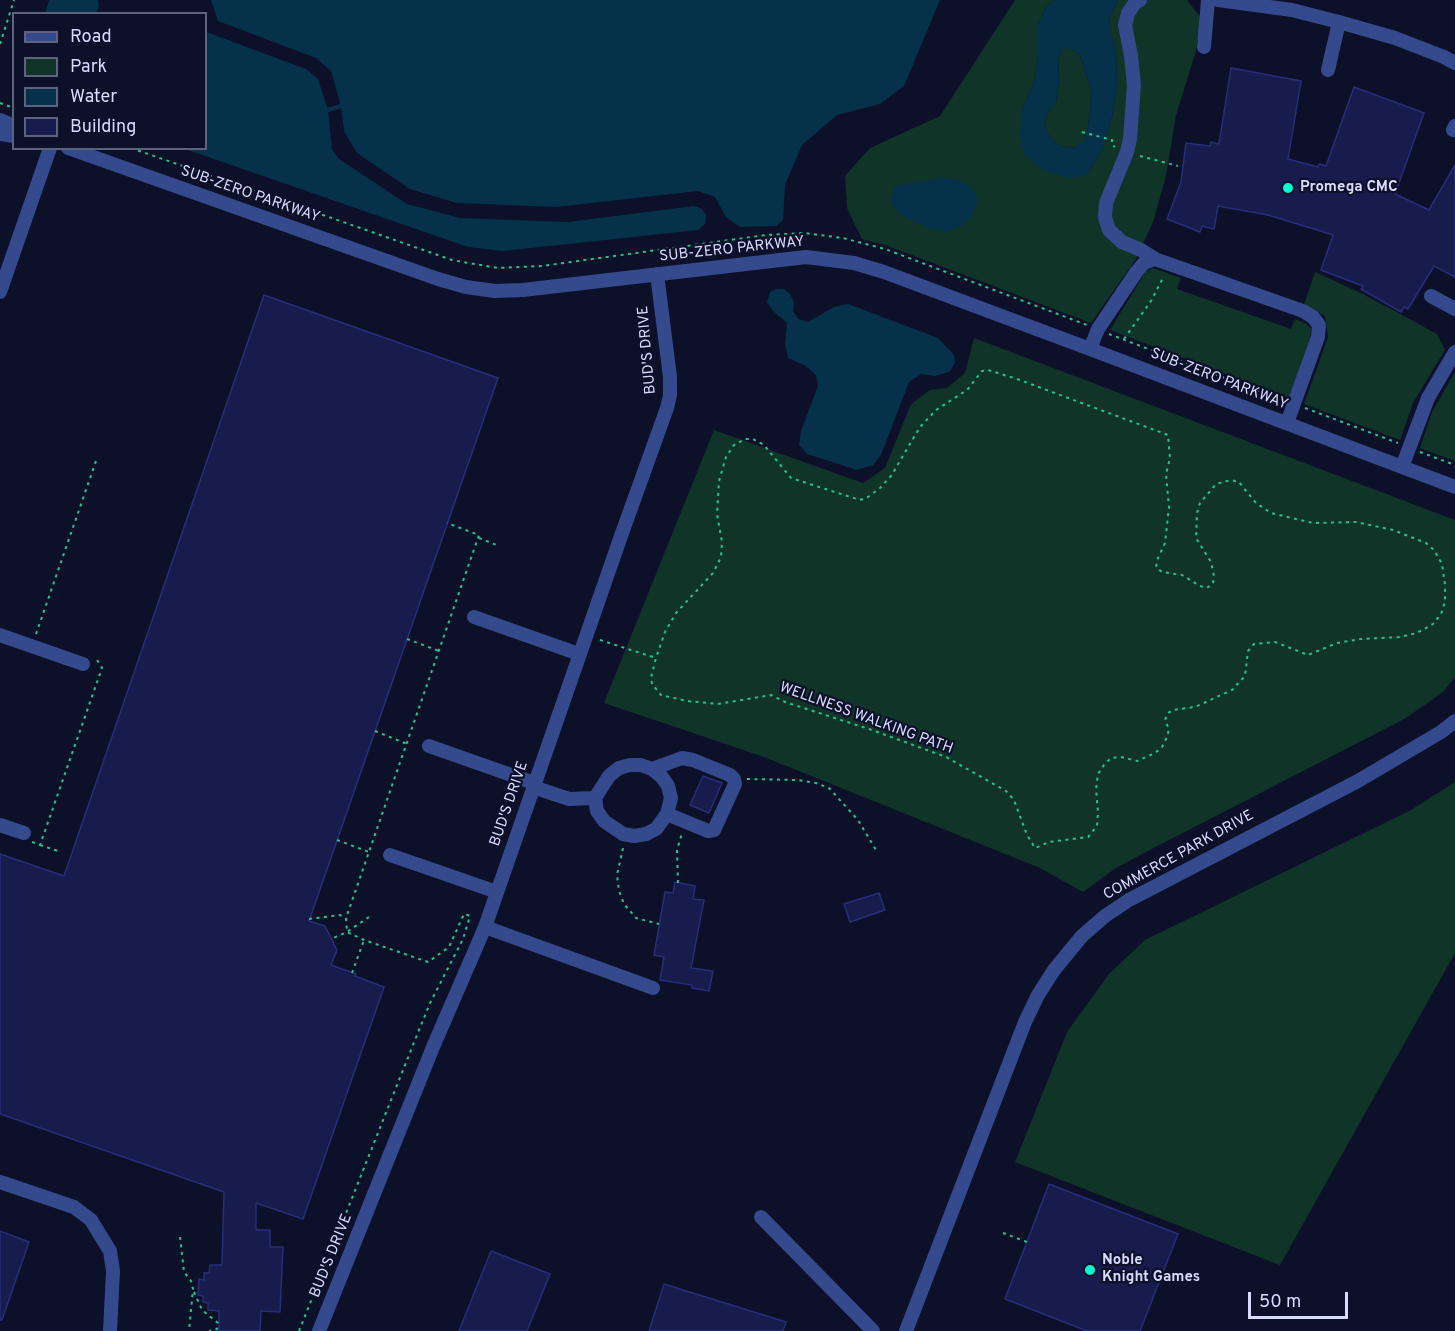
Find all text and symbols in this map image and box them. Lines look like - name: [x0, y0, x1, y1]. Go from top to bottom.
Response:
- legend: [12, 12, 207, 150]
- text: Road: [70, 26, 112, 49]
- text: Park: [70, 56, 107, 79]
- text: Water: [70, 86, 117, 109]
- text: Building: [70, 116, 136, 139]
- street label: SUB-ZERO PARKWAY: [178, 163, 322, 227]
- place label: Promega CMC: [1300, 179, 1398, 197]
- marker: Promega CMC: [1281, 181, 1295, 195]
- street label: SUB-ZERO PARKWAY: [658, 233, 806, 267]
- street label: BUD'S DRIVE: [635, 305, 661, 395]
- street label: SUB-ZERO PARKWAY: [1148, 345, 1290, 415]
- street label: WELLNESS WALKING PATH: [777, 679, 955, 759]
- street label: BUD'S DRIVE: [487, 759, 533, 849]
- street label: COMMERCE PARK DRIVE: [1101, 807, 1257, 905]
- street label: BUD'S DRIVE: [307, 1211, 357, 1301]
- place label: Noble Knight Games: [1102, 1252, 1200, 1287]
- marker: Noble Knight Games: [1083, 1263, 1097, 1277]
- scale bar: [1251, 1280, 1352, 1318]
- text: 50 m: [1259, 1291, 1301, 1314]

